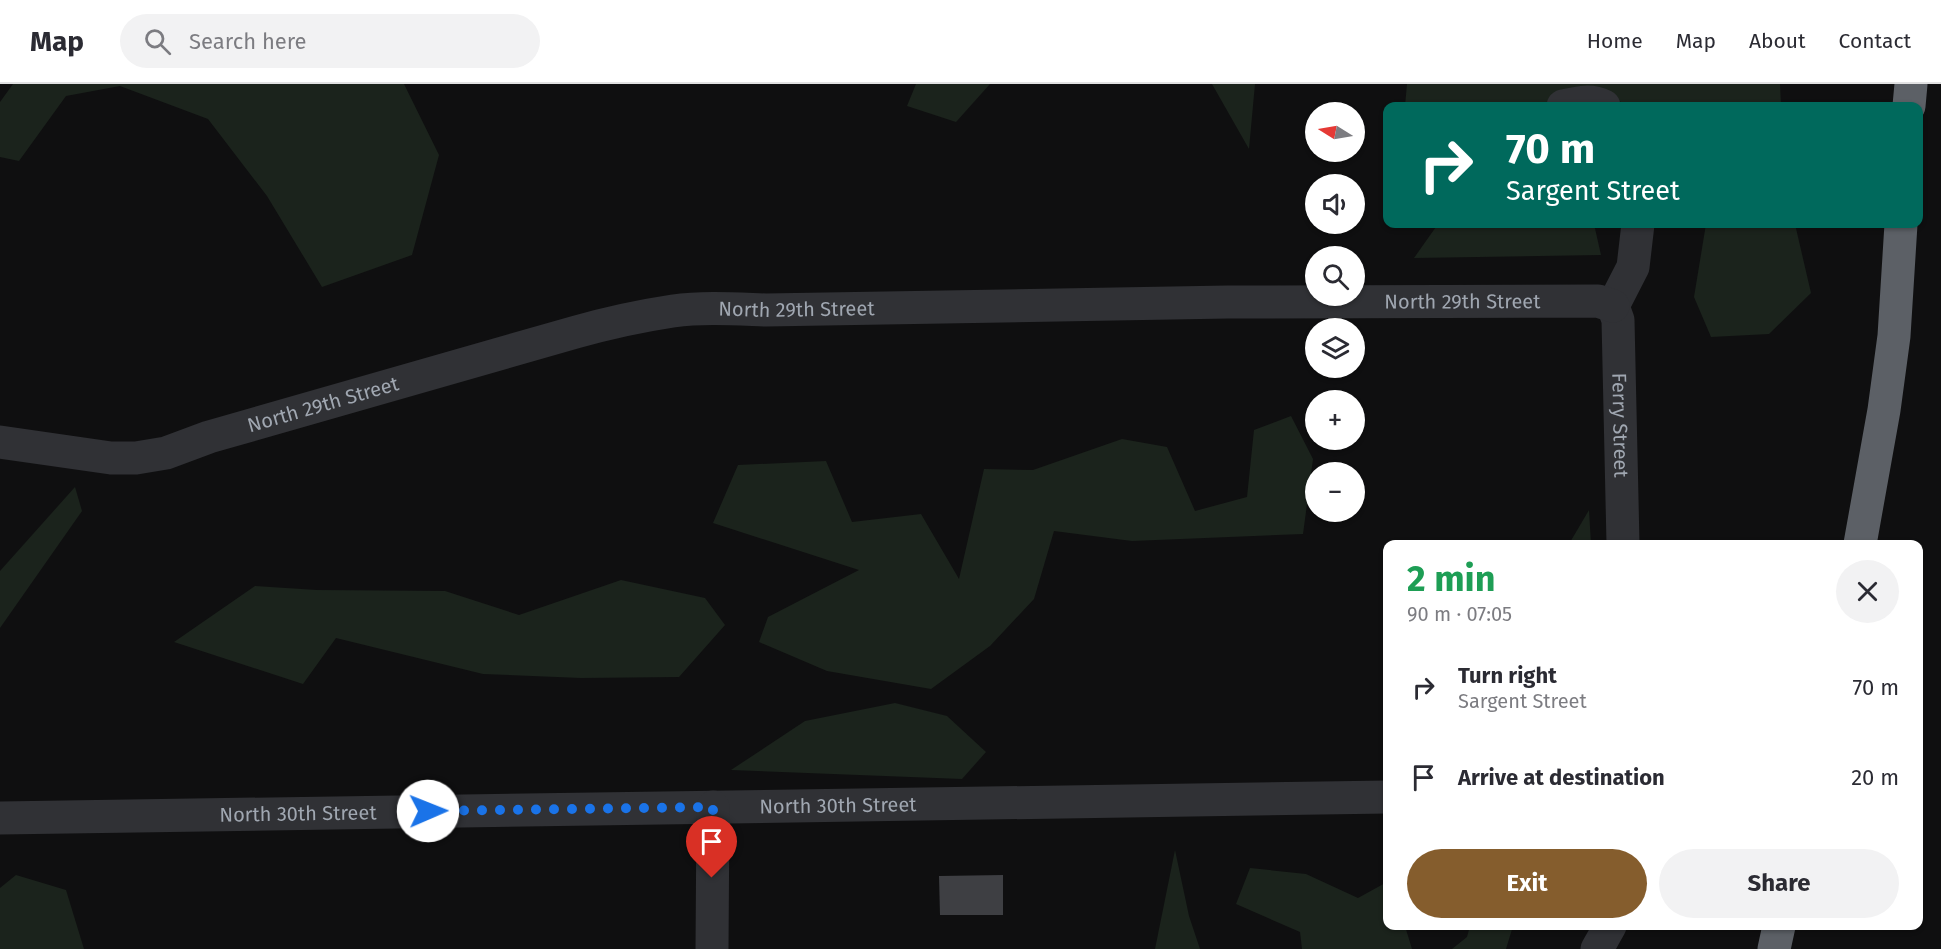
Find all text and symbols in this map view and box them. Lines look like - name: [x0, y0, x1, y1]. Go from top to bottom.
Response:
- search box: [120, 14, 540, 68]
- text: Map: [30, 25, 84, 58]
- icon: search: [141, 25, 174, 58]
- text: Search here: [189, 28, 307, 55]
- text: Home: [1587, 28, 1643, 54]
- text: Map: [1676, 28, 1716, 54]
- text: About: [1749, 28, 1806, 54]
- text: Contact: [1839, 28, 1911, 54]
- north arrow: [1305, 102, 1365, 162]
- map controls: [1305, 102, 1365, 522]
- text: 70 m: [1506, 124, 1595, 174]
- icon: right: [1407, 126, 1485, 204]
- button: sound: [1305, 174, 1365, 234]
- text: Sargent Street: [1506, 175, 1680, 207]
- button: search: [1305, 246, 1365, 306]
- street label: North 29th Street: [1384, 289, 1541, 314]
- street label: North 29th Street: [718, 296, 875, 322]
- button: layers: [1305, 318, 1365, 378]
- street label: North 29th Street: [245, 371, 402, 437]
- street label: Ferry Street: [1607, 372, 1634, 479]
- button: +: [1305, 390, 1365, 450]
- button: −: [1305, 462, 1365, 522]
- text: 2 min: [1407, 557, 1496, 601]
- button: close: [1836, 560, 1899, 623]
- text: 90 m · 07:05: [1407, 602, 1512, 626]
- text: Turn right: [1458, 662, 1557, 689]
- icon: right: [1407, 671, 1440, 704]
- text: 70 m: [1853, 674, 1899, 701]
- text: Sargent Street: [1458, 689, 1587, 713]
- icon: arrive: [1407, 761, 1440, 794]
- text: Arrive at destination: [1458, 764, 1665, 791]
- text: 20 m: [1851, 764, 1899, 791]
- position arrow: [396, 779, 460, 843]
- street label: North 30th Street: [759, 792, 917, 819]
- street label: North 30th Street: [219, 800, 377, 827]
- pin: [686, 816, 737, 878]
- icon: arrive: [695, 825, 728, 858]
- button: Exit: [1407, 849, 1647, 918]
- button: Share: [1659, 849, 1899, 918]

